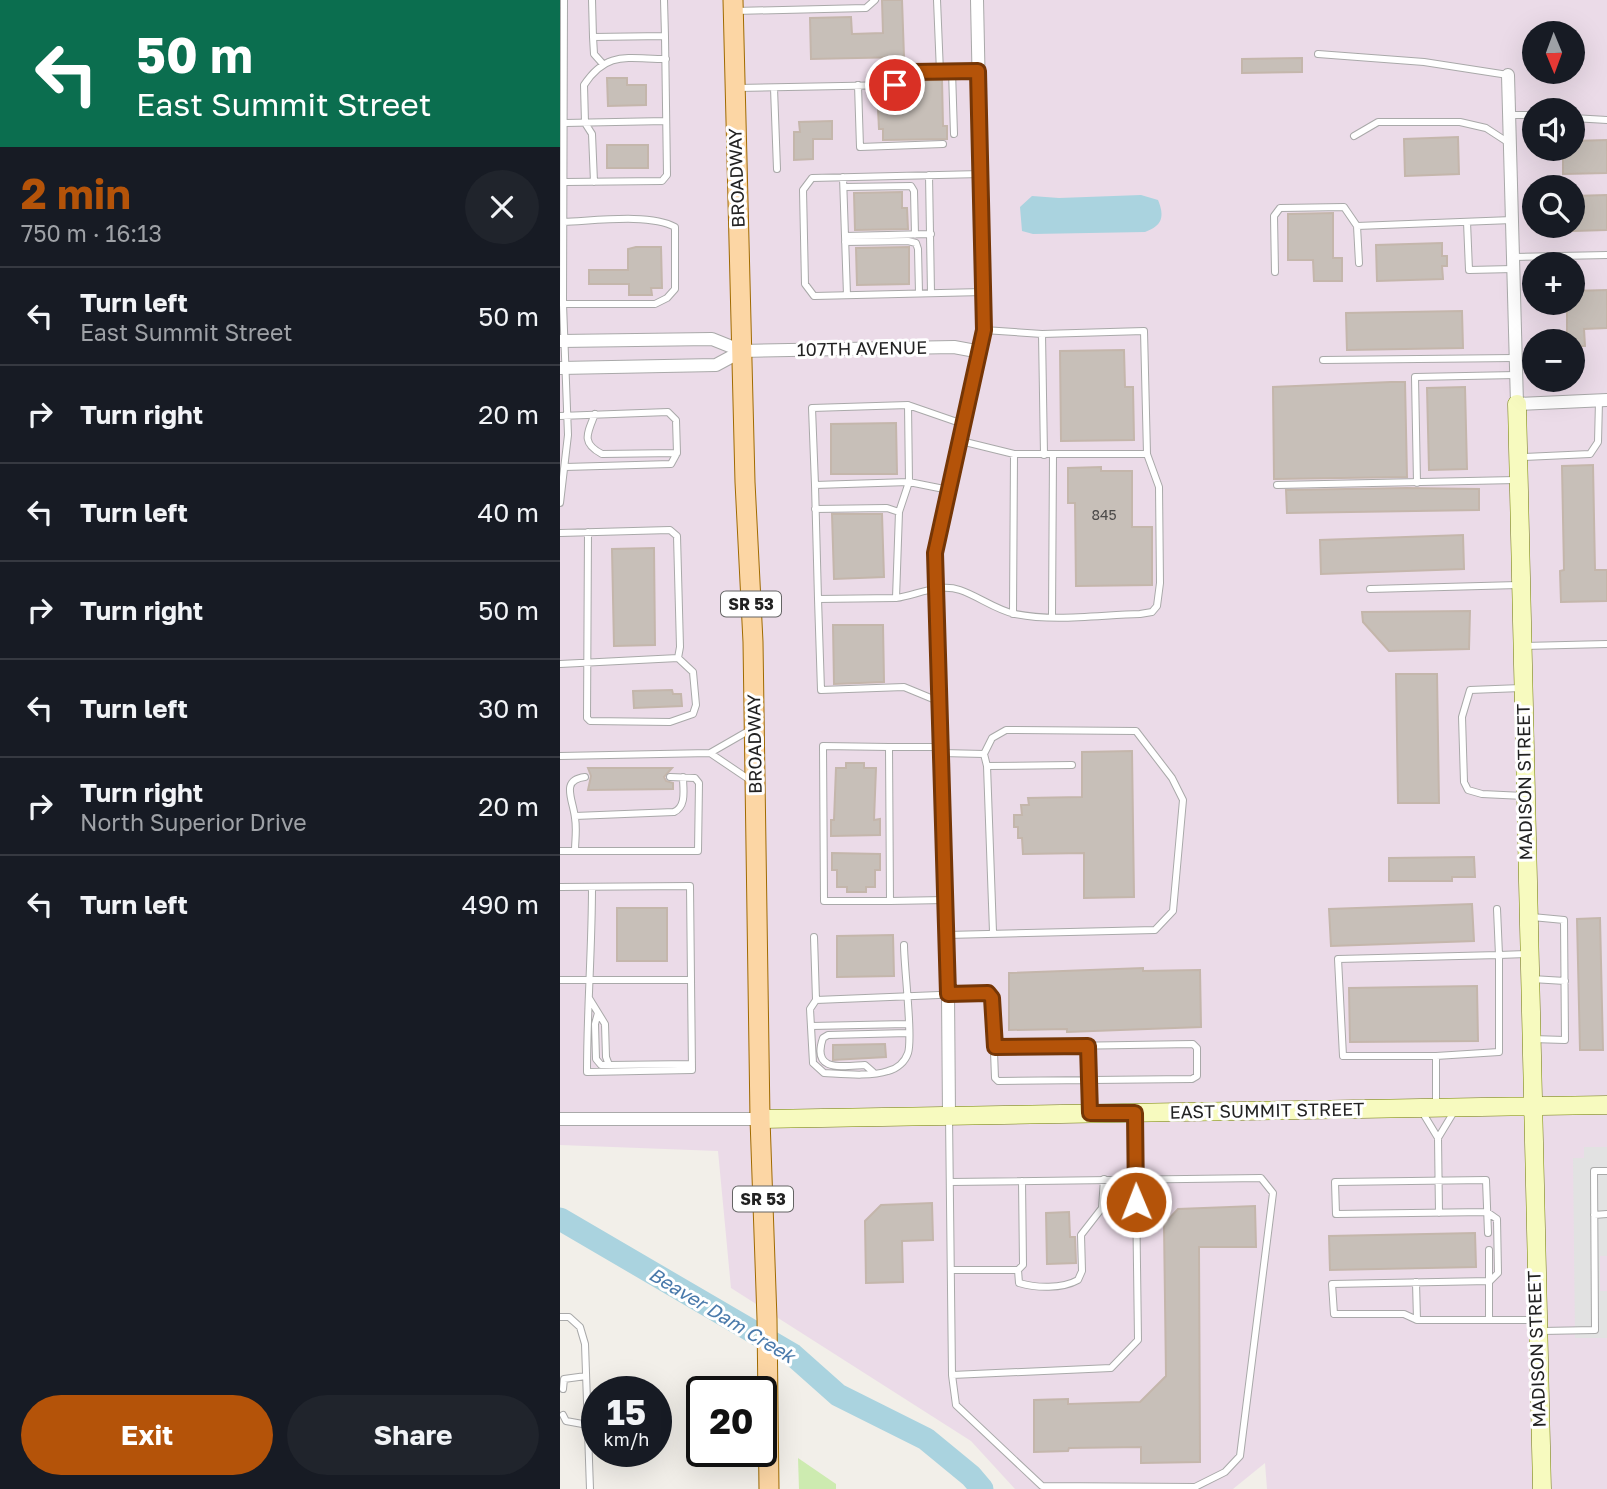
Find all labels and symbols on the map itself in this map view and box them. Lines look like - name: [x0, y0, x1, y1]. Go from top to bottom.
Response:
- north arrow: [1522, 21, 1586, 84]
- pin: [865, 55, 925, 115]
- street label: BROADWAY: [723, 127, 749, 228]
- street label: 107TH AVENUE: [797, 336, 927, 360]
- house number: 845: [1091, 506, 1117, 523]
- road number: SR 53: [721, 592, 781, 617]
- street label: BROADWAY: [742, 694, 766, 794]
- street label: MADISON STREET: [1512, 703, 1536, 861]
- street label: EAST SUMMIT STREET: [1169, 1097, 1365, 1123]
- position arrow: [1099, 1165, 1173, 1239]
- road number: SR 53: [733, 1186, 793, 1212]
- water label: Beaver Dam Creek: [645, 1262, 801, 1368]
- street label: MADISON STREET: [1522, 1270, 1550, 1428]
- speed limit sign: 20: [686, 1376, 777, 1467]

